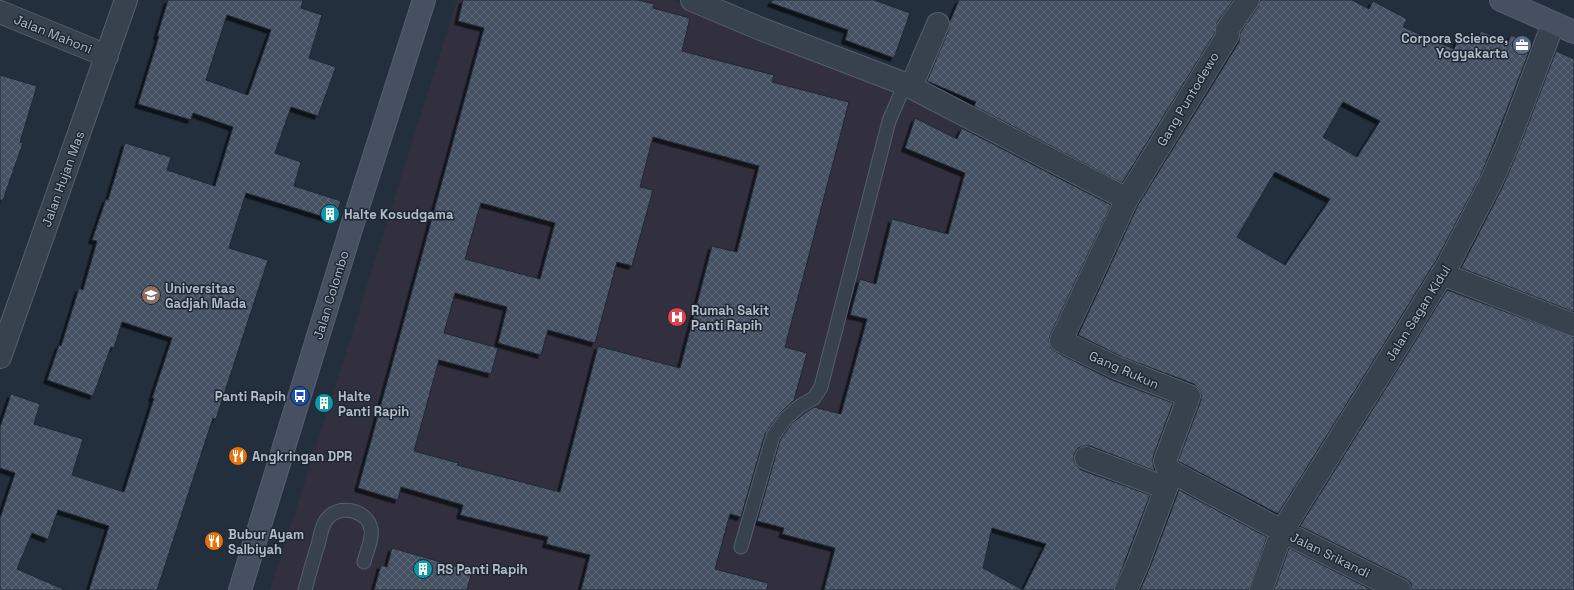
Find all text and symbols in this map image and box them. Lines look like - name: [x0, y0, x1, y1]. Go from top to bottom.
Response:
- street label: Jalan Mahoni: [11, 11, 95, 57]
- place label: Corpora Science, Yogyakarta: [1401, 30, 1508, 62]
- office icon: Corpora Science, Yogyakarta: [1511, 34, 1533, 56]
- street label: Gang Puntodewo: [1153, 49, 1223, 149]
- street label: Jalan Hujan Mas: [38, 129, 88, 229]
- building icon: Halte Kosudgama: [319, 203, 341, 225]
- place label: Halte Kosudgama: [344, 206, 454, 223]
- street label: Jalan Colombo: [309, 249, 353, 341]
- street label: Jalan Sagan Kidul: [1382, 262, 1454, 364]
- place label: Universitas Gadjah Mada: [165, 280, 247, 312]
- school or university icon: Universitas Gadjah Mada: [140, 284, 162, 306]
- place label: Rumah Sakit Panti Rapih: [691, 302, 769, 334]
- hospital icon: Rumah Sakit Panti Rapih: [666, 306, 688, 328]
- street label: Gang Rukun: [1086, 347, 1162, 393]
- bus stop icon: Panti Rapih: [289, 385, 311, 407]
- place label: Panti Rapih: [215, 388, 286, 405]
- place label: Halte Panti Rapih: [338, 388, 409, 420]
- building icon: Halte Panti Rapih: [313, 392, 335, 414]
- restaurant icon: Angkringan DPR: [227, 445, 249, 467]
- place label: Angkringan DPR: [252, 448, 352, 465]
- place label: Bubur Ayam Salbiyah: [228, 526, 304, 558]
- street label: Jalan Srikandi: [1287, 528, 1373, 582]
- restaurant icon: Bubur Ayam Salbiyah: [203, 530, 225, 552]
- building icon: RS Panti Rapih: [412, 558, 434, 580]
- place label: RS Panti Rapih: [437, 561, 528, 578]

